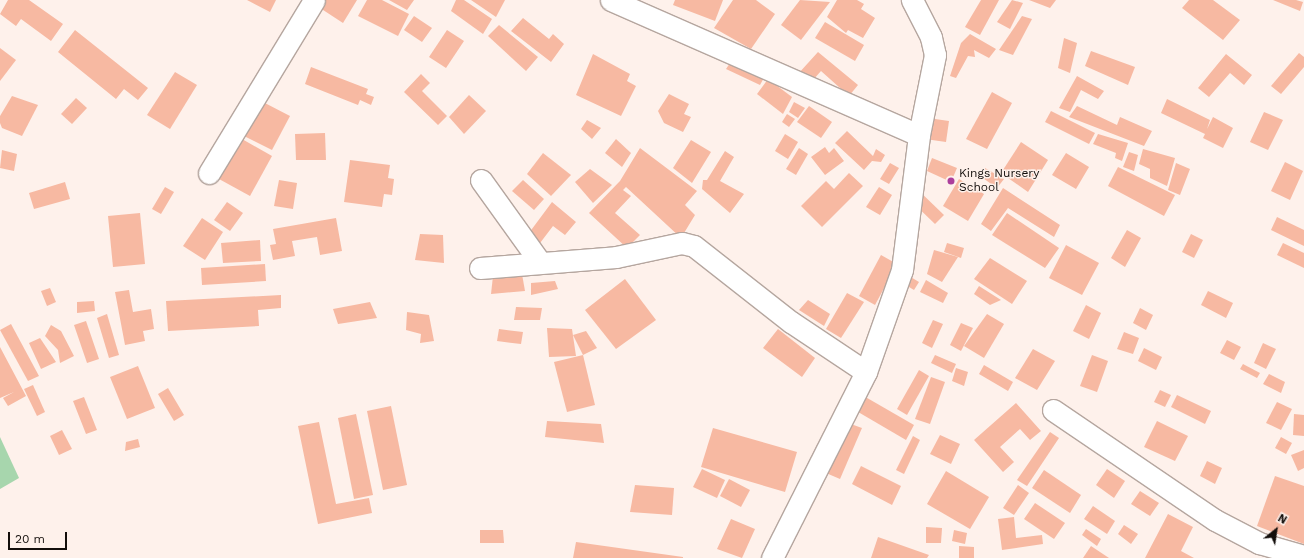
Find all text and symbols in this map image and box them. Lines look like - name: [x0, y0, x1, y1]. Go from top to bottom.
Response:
- place label: Kings Nursery School: [959, 167, 1039, 195]
- marker: Kings Nursery School: [946, 176, 956, 186]
- north arrow: [1256, 510, 1296, 550]
- text: N: [1275, 512, 1289, 527]
- scale bar: [10, 524, 69, 550]
- text: 20 m: [15, 532, 45, 546]

